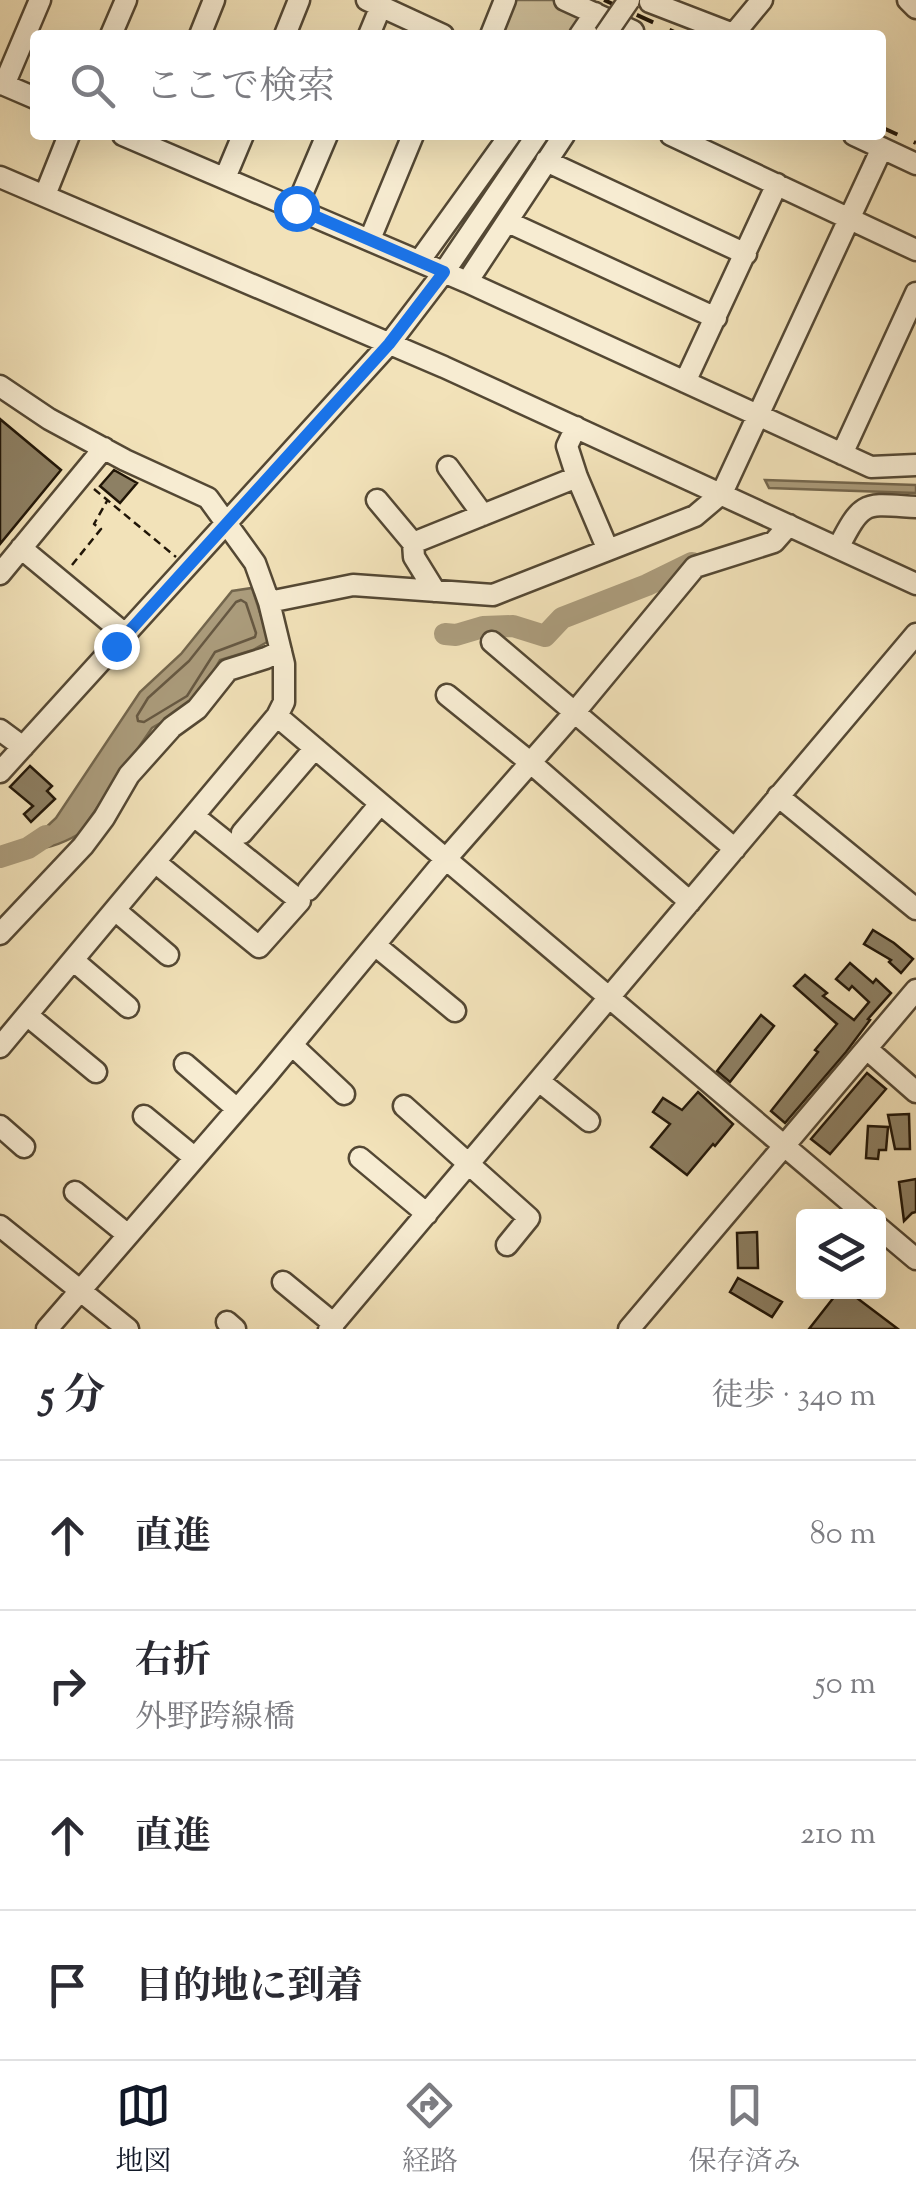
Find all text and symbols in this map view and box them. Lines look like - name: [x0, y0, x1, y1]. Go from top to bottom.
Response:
- search box: [30, 30, 886, 140]
- icon: search: [65, 58, 120, 113]
- text: ここで検索: [145, 62, 335, 116]
- route start: [274, 186, 320, 232]
- route end: [94, 624, 140, 670]
- map controls: [796, 1209, 886, 1299]
- button: layers: [796, 1209, 886, 1299]
- text: 5 分: [40, 1368, 105, 1428]
- text: 徒歩 · 340 m: [711, 1374, 876, 1420]
- icon: ahead: [40, 1508, 95, 1563]
- text: 直進: [135, 1512, 211, 1566]
- text: 80 m: [810, 1512, 876, 1558]
- text: 右折: [135, 1636, 211, 1690]
- icon: right: [40, 1658, 95, 1713]
- text: 50 m: [815, 1662, 876, 1708]
- text: 外野跨線橋: [135, 1696, 295, 1742]
- icon: ahead: [40, 1808, 95, 1863]
- text: 直進: [135, 1812, 211, 1866]
- text: 210 m: [800, 1812, 876, 1858]
- icon: arrive: [40, 1958, 95, 2013]
- text: 目的地に到着: [135, 1962, 363, 2016]
- tab: 地図: [115, 2078, 171, 2183]
- tab: 経路: [402, 2078, 458, 2183]
- tab: 保存済み: [689, 2078, 801, 2183]

